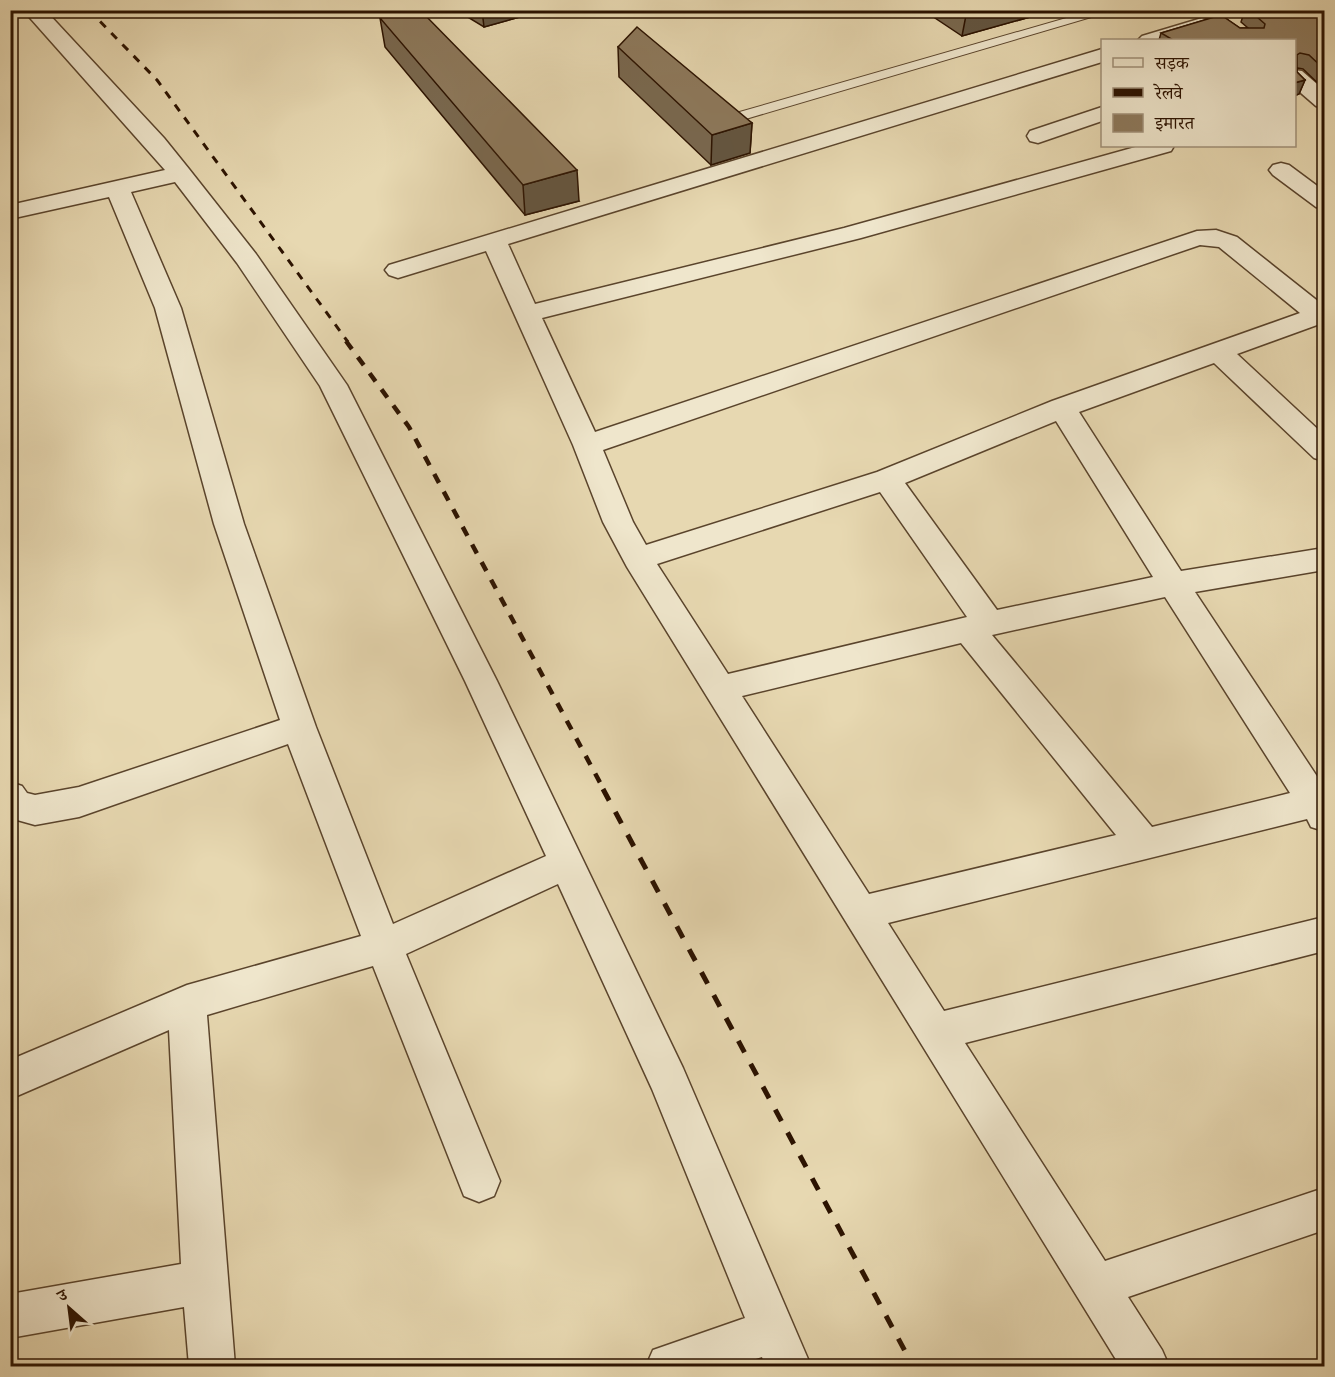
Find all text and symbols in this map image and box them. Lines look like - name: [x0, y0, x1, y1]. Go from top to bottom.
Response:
- legend: [1101, 39, 1296, 147]
- text: सड़क: [1154, 52, 1190, 77]
- text: रेलवे: [1153, 82, 1184, 107]
- text: इमारत: [1154, 112, 1195, 137]
- north arrow: [39, 1278, 99, 1338]
- text: उ: [53, 1284, 73, 1309]

